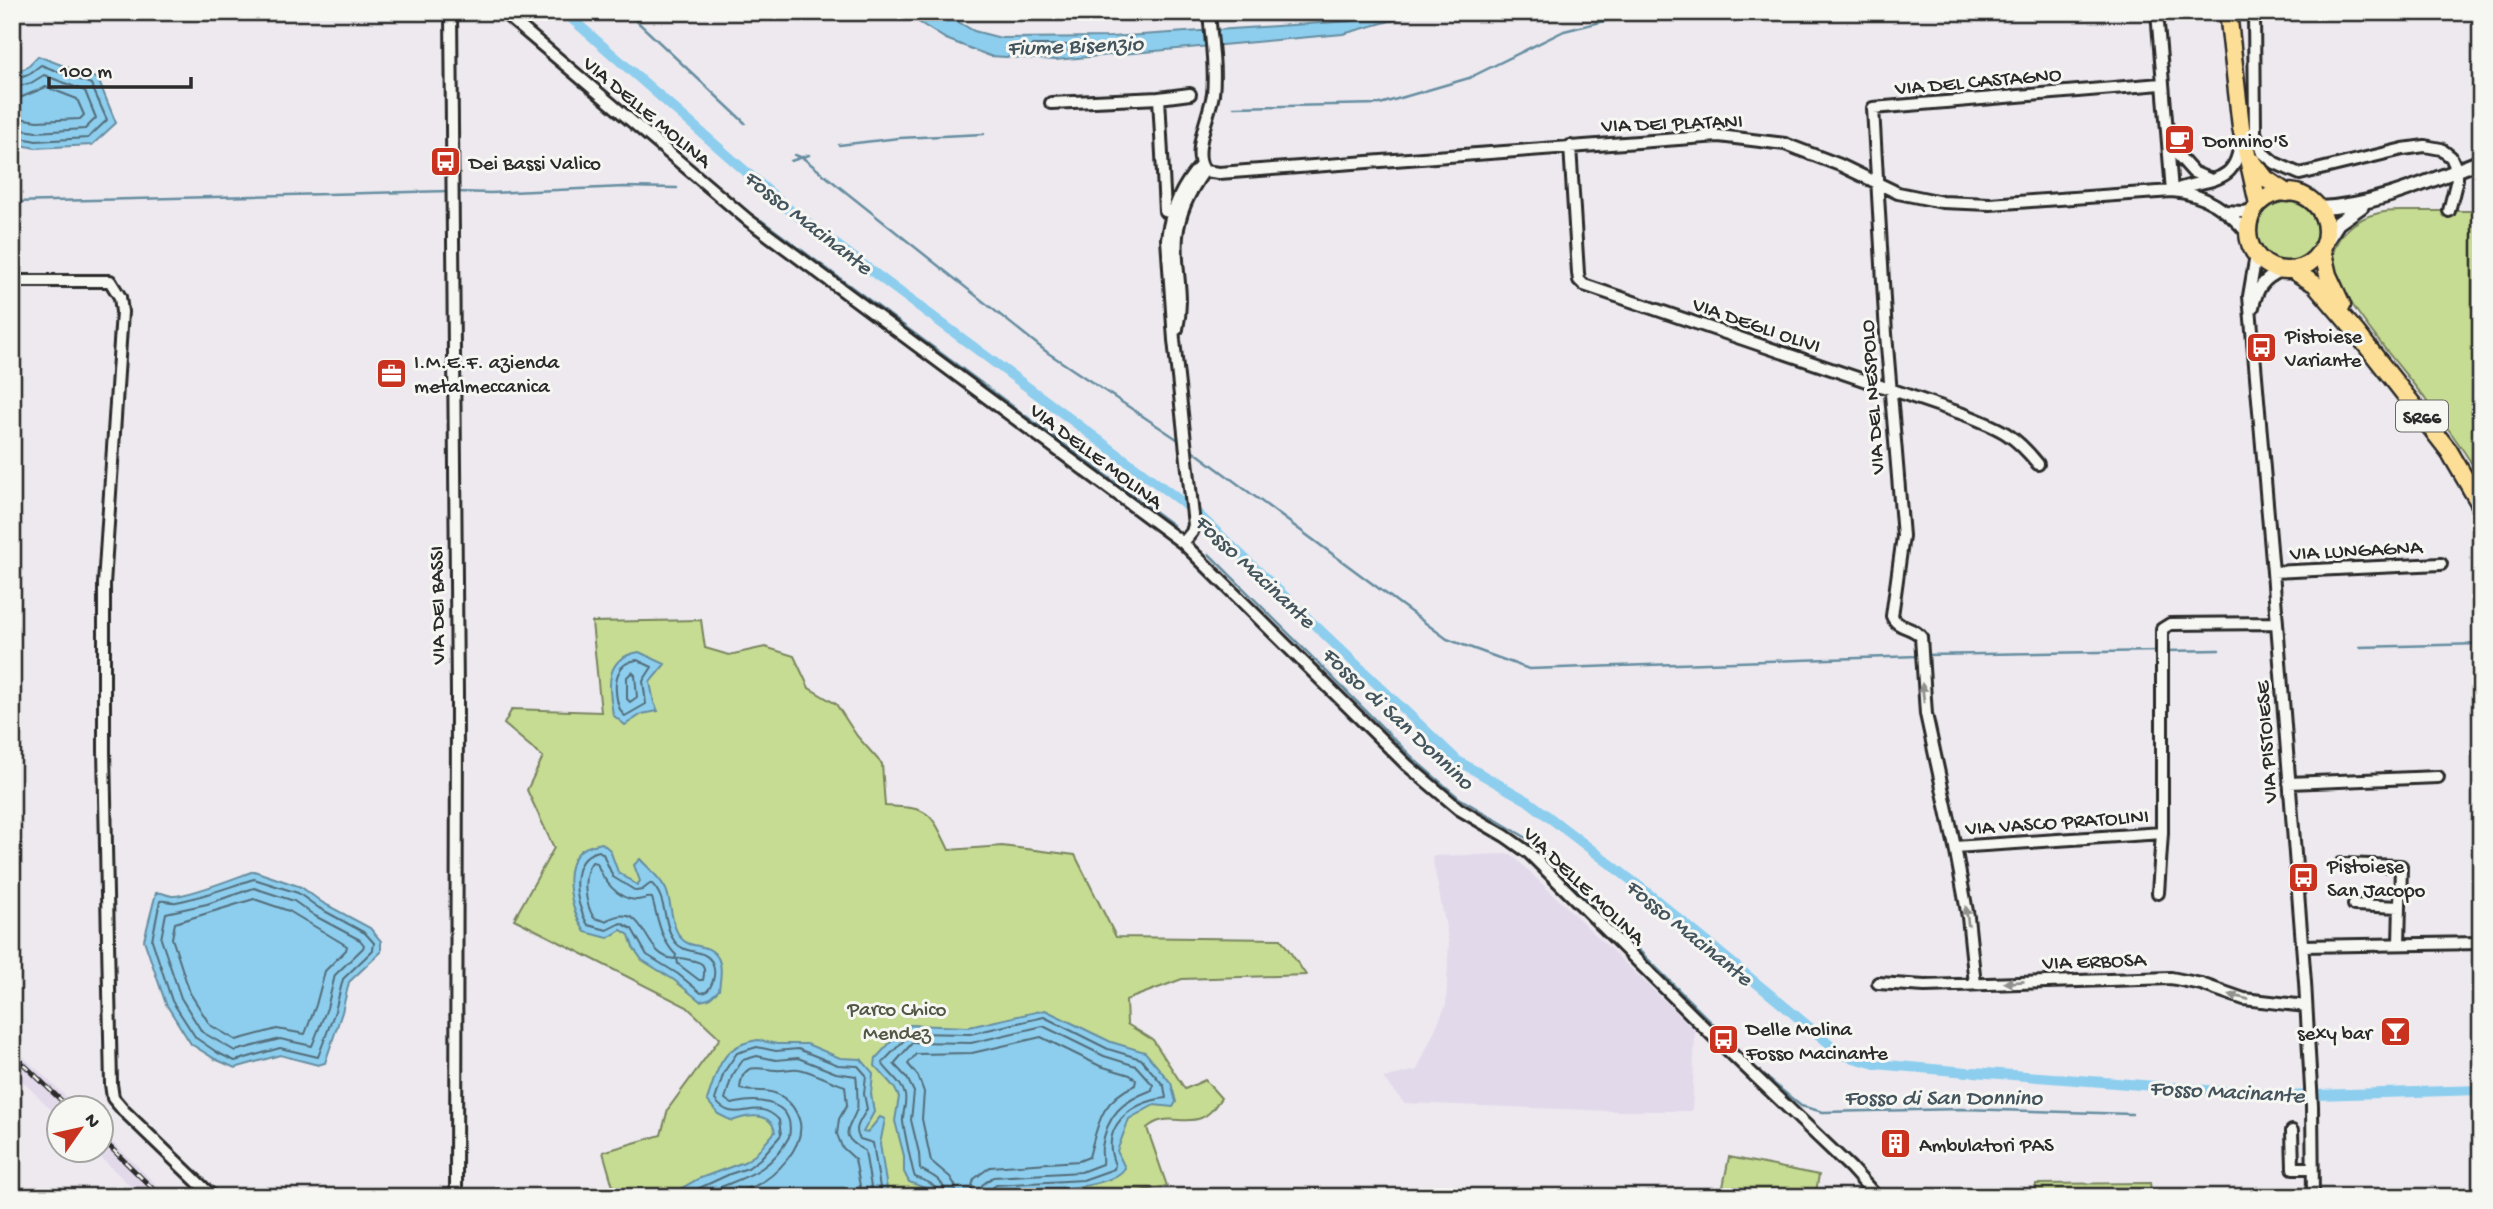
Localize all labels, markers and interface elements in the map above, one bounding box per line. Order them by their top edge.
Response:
water label: Fiume Bisenzio [1007,32,1145,63]
scale bar [49,46,191,90]
street label: VIA DELLE MOLINA [576,52,716,176]
text: 100 m [59,61,112,86]
street label: VIA DEL CASTAGNO [1893,64,2063,103]
street label: VIA DEI PLATANI [1600,111,1743,140]
cafe icon: Donnino'S [2163,123,2197,157]
place label: Donnino'S [2201,131,2288,156]
bus stop icon: Dei Bassi Valico [429,145,463,179]
place label: Dei Bassi Valico [467,153,601,178]
water label: Fosso Macinante [737,165,877,283]
street label: VIA DEGLI OLIVI [1688,293,1823,361]
street label: VIA DEL NESPOLO [1857,318,1892,476]
place label: Pistoiese Variante [2284,326,2363,375]
bus stop icon: Pistoiese Variante [2245,330,2279,364]
place label: I.M.E.F. azienda metalmeccanica [414,352,560,401]
office icon: I.M.E.F. azienda metalmeccanica [374,356,408,390]
street label: VIA DELLE MOLINA [1023,399,1168,517]
road number: SR66 [2396,400,2448,432]
water label: Fosso Macinante [1188,510,1320,636]
street label: VIA LUNGAGNA [2288,536,2425,569]
street label: VIA DEI BASSI [426,545,453,665]
water label: Fosso di San Donnino [1315,642,1479,798]
street label: VIA PISTOIESE [2252,679,2285,805]
one-way arrow [1918,682,1929,704]
street label: VIA VASCO PRATOLINI [1964,806,2150,843]
street label: VIA DELLE MOLINA [1515,822,1650,953]
place label: Pistoiese San Jacopo [2326,856,2426,905]
bus stop icon: Pistoiese San Jacopo [2287,860,2321,894]
water label: Fosso Macinante [1619,874,1758,994]
one-way arrow [1962,905,1973,927]
street label: VIA ERBOSA [2041,949,2148,978]
one-way arrow [2003,977,2025,988]
one-way arrow [2228,991,2250,1002]
park label: Parco Chico Mendez [847,999,947,1048]
bar icon: sexy bar [2378,1015,2412,1049]
place label: Delle Molina Fosso Macinante [1744,1019,1889,1068]
bus stop icon: Delle Molina Fosso Macinante [1706,1023,1740,1057]
place label: sexy bar [2297,1023,2374,1048]
water label: Fosso Macinante [2148,1076,2306,1111]
water label: Fosso di San Donnino [1844,1086,2043,1113]
north arrow [46,1094,116,1164]
text: N [78,1110,104,1133]
building icon: Ambulatori PAS [1879,1127,1913,1161]
place label: Ambulatori PAS [1919,1135,2054,1160]

